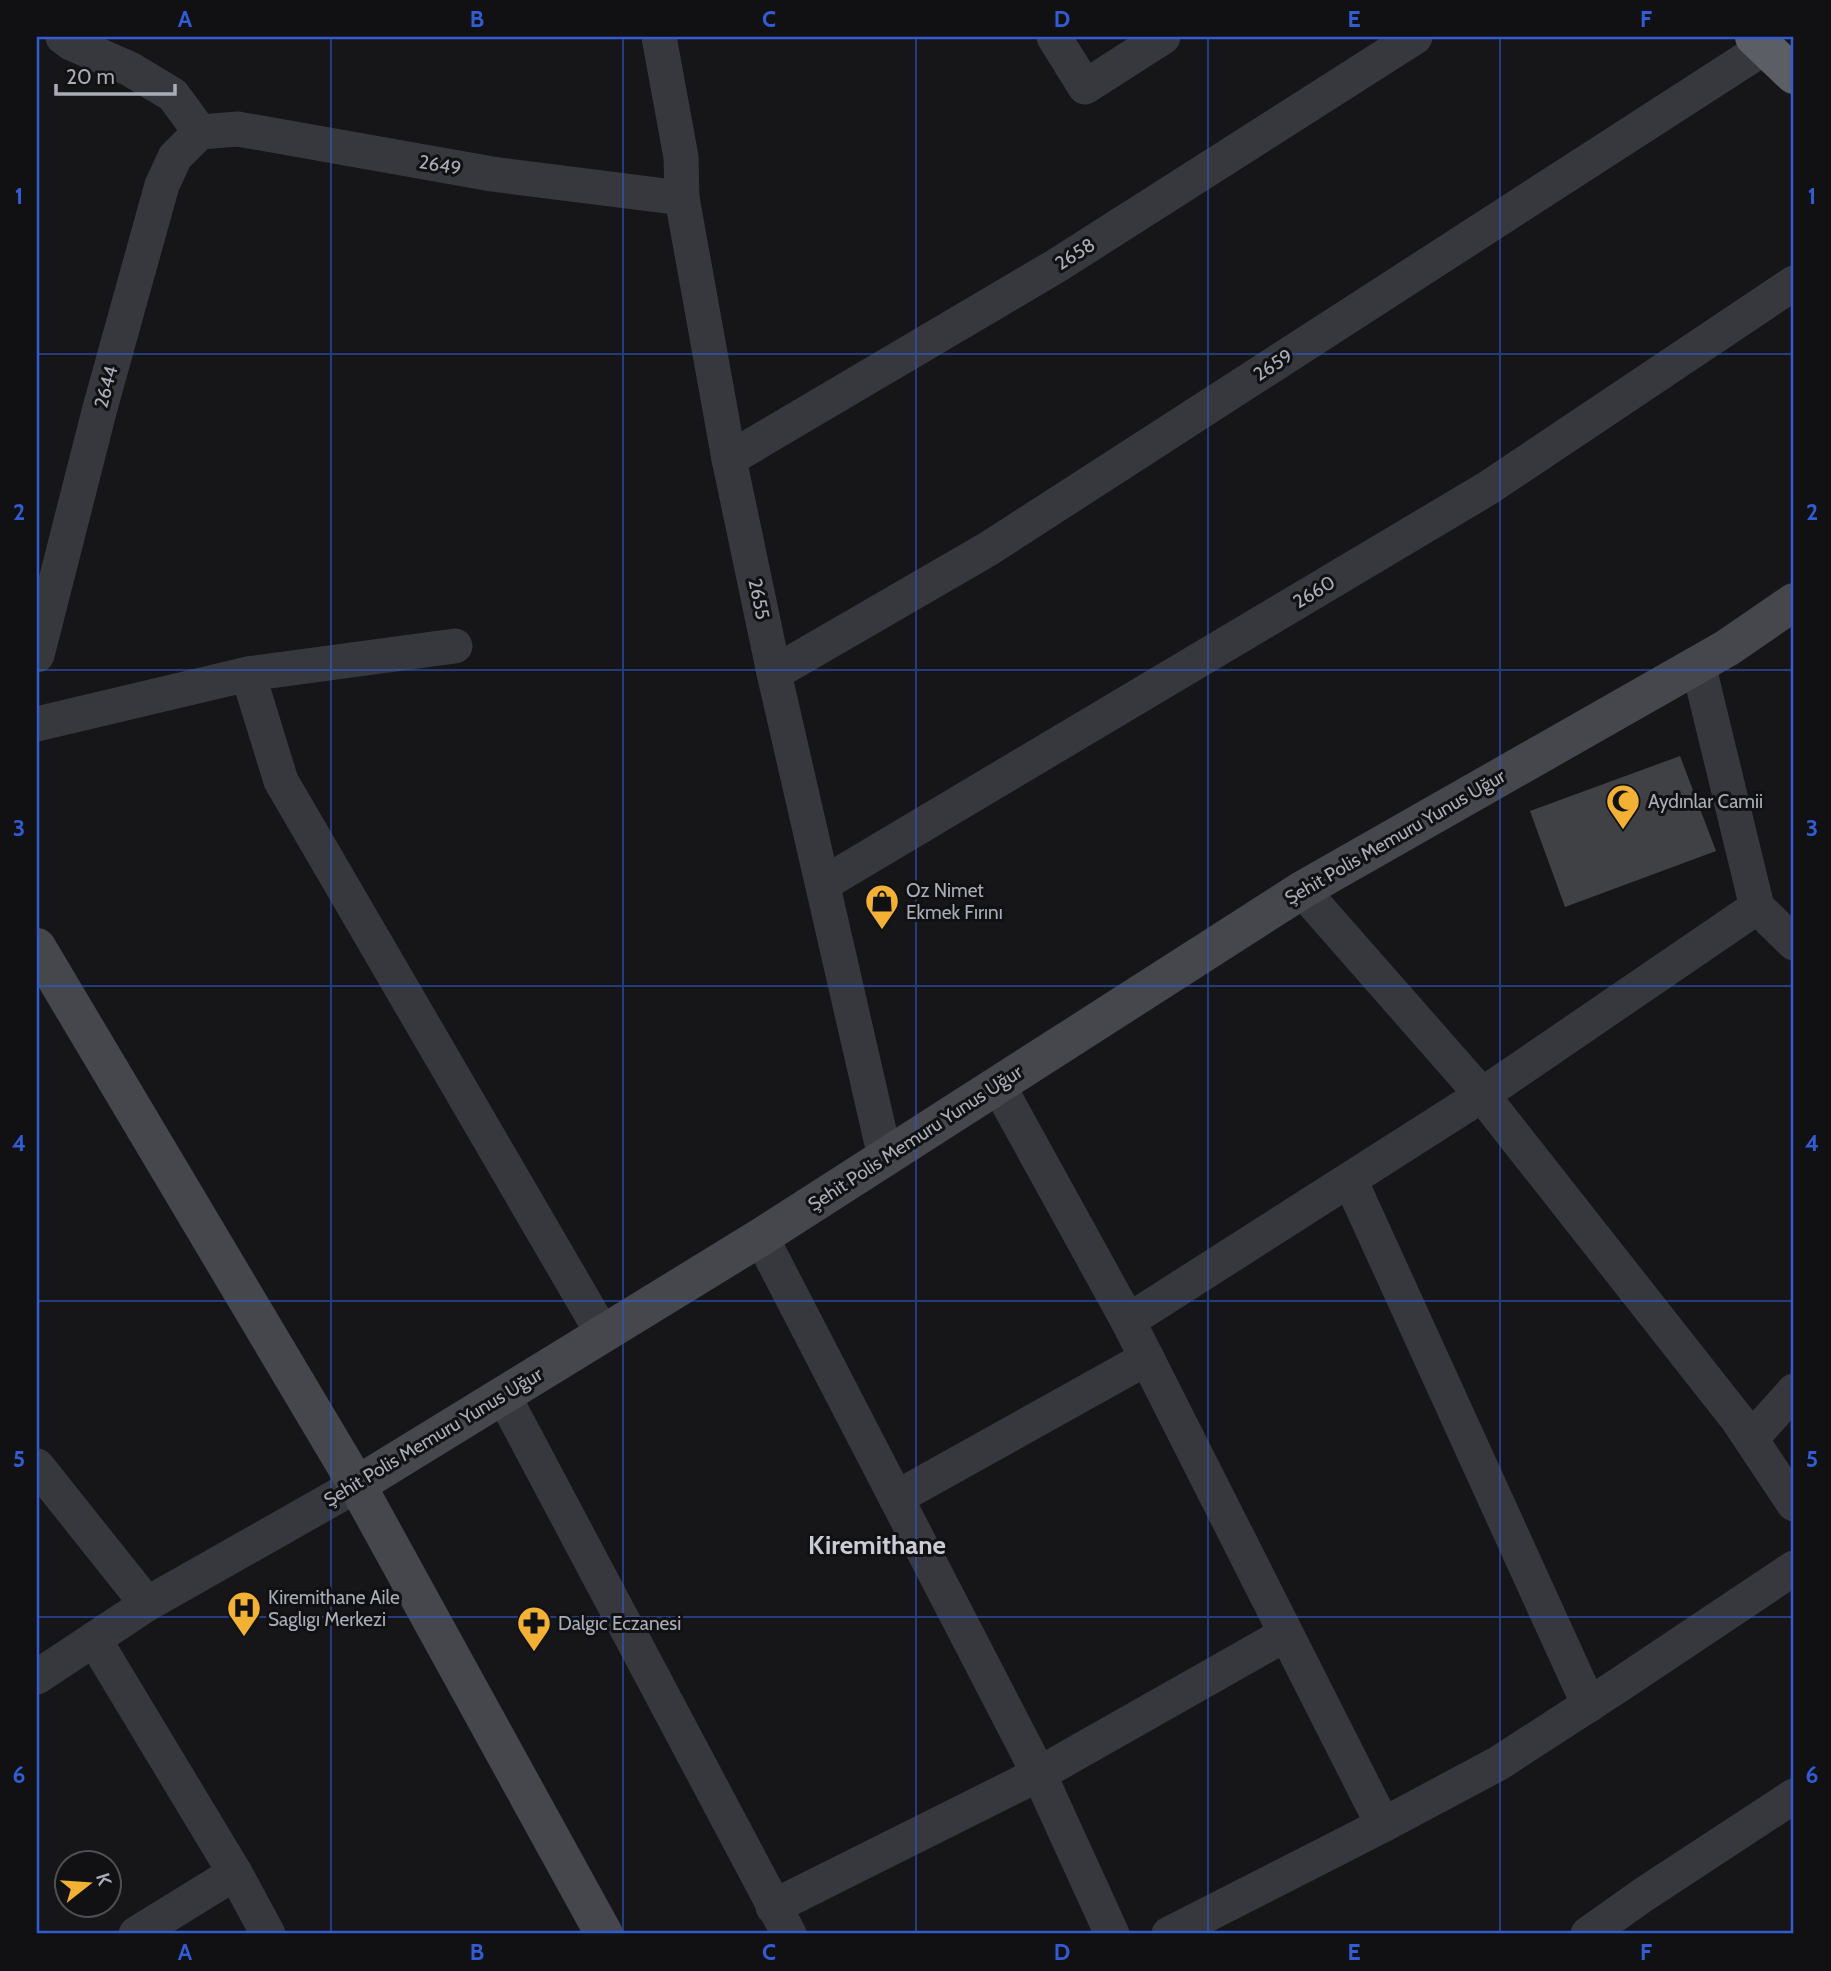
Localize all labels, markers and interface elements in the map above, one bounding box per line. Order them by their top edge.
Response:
text: A [178,5,193,33]
text: B [470,5,484,33]
text: C [762,5,776,33]
text: D [1054,5,1070,33]
text: E [1347,5,1361,33]
text: F [1640,5,1652,33]
scale bar [56,52,175,96]
text: 20 m [66,64,115,89]
street label: 2649 [417,150,463,180]
text: 1 [15,182,23,210]
text: 1 [1808,182,1816,210]
street label: 2658 [1051,233,1099,275]
street label: 2659 [1249,344,1297,386]
street label: 2644 [89,363,123,411]
text: 2 [13,498,25,526]
text: 2 [1806,498,1818,526]
street label: 2660 [1289,571,1339,613]
street label: 2655 [743,576,775,622]
street label: Şehit Polis Memuru Yunus Uğur [1281,764,1509,910]
mosque icon: Aydınlar Camii [1604,782,1642,831]
place label: Aydınlar Camii [1648,790,1763,813]
text: 3 [13,814,25,842]
text: 3 [1806,814,1818,842]
place label: Oz Nimet Ekmek Fırını [906,879,1003,924]
shop icon: Oz Nimet Ekmek Fırını [863,882,901,931]
street label: Şehit Polis Memuru Yunus Uğur [804,1060,1026,1216]
text: 4 [12,1129,26,1157]
text: 4 [1805,1129,1819,1157]
street label: Şehit Polis Memuru Yunus Uğur [320,1363,546,1511]
text: 5 [13,1445,25,1473]
text: 5 [1806,1445,1818,1473]
district label: Kiremithane [808,1529,946,1561]
place label: Kiremithane Aile Saglıgı Merkezi [268,1586,400,1631]
hospital icon: Kiremithane Aile Saglıgı Merkezi [225,1589,263,1638]
pharmacy icon: Dalgıc Eczanesi [515,1604,553,1653]
place label: Dalgıc Eczanesi [558,1612,681,1635]
text: 6 [13,1761,25,1789]
text: 6 [1806,1761,1818,1789]
north arrow [52,1848,122,1918]
text: K [91,1870,117,1888]
text: A [178,1938,193,1966]
text: B [470,1938,484,1966]
text: C [762,1938,776,1966]
text: D [1054,1938,1070,1966]
text: E [1347,1938,1361,1966]
text: F [1640,1938,1652,1966]

